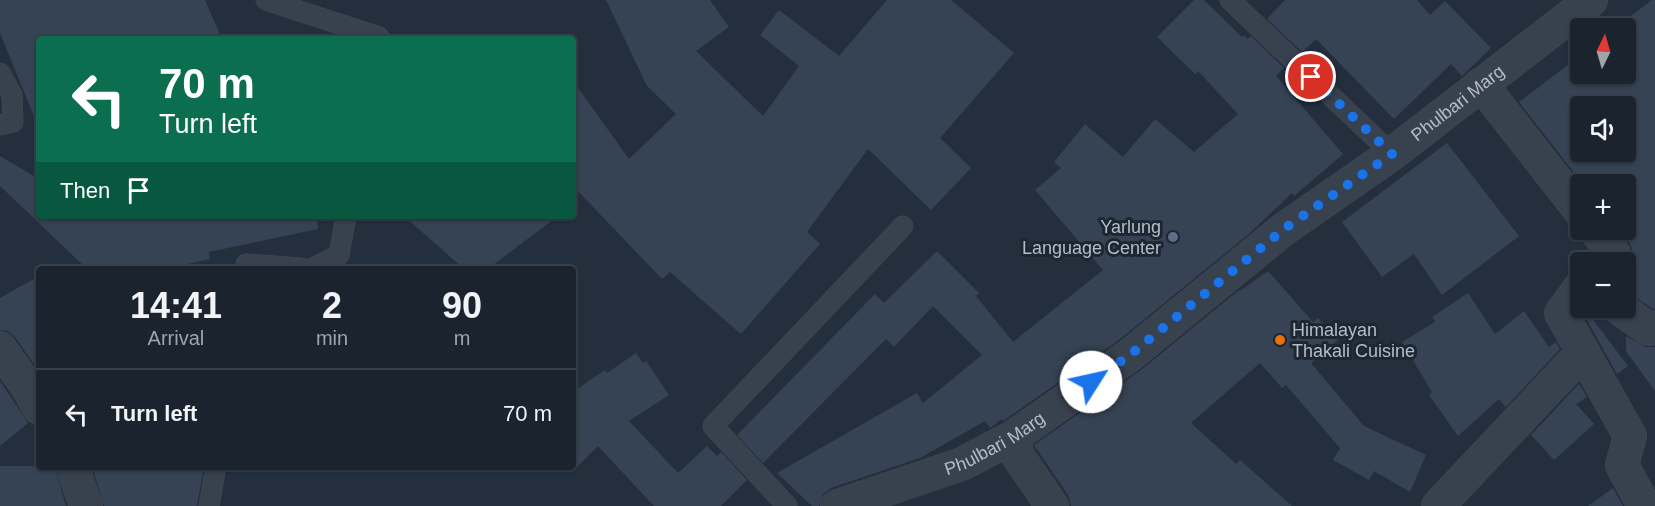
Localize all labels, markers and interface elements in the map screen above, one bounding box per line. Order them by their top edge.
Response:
north arrow [1570,18,1636,84]
map controls [1570,18,1636,318]
pin [1285,51,1336,102]
icon: left [60,60,138,138]
text: 70 m [159,60,255,107]
icon: arrive [1294,60,1327,93]
street label: Phulbari Marg [1407,61,1508,145]
button: sound [1570,96,1636,162]
text: Turn left [159,109,257,139]
icon: arrive [122,174,155,207]
button: + [1570,174,1636,240]
text: Then [60,178,110,203]
place label: Yarlung Language Center [1022,217,1161,258]
marker: Yarlung Language Center [1166,230,1180,244]
button: − [1570,252,1636,318]
text: 14:41 [130,285,222,326]
text: 2 [322,285,342,326]
text: 90 [442,285,482,326]
place label: Himalayan Thakali Cuisine [1292,320,1415,361]
text: Arrival [148,327,204,349]
text: min [316,327,348,349]
text: m [454,327,470,349]
marker: Himalayan Thakali Cuisine [1273,333,1287,347]
position arrow [1059,350,1123,414]
icon: left [60,398,93,431]
text: Turn left [111,401,197,426]
text: 70 m [503,401,552,426]
street label: Phulbari Marg [942,408,1049,479]

